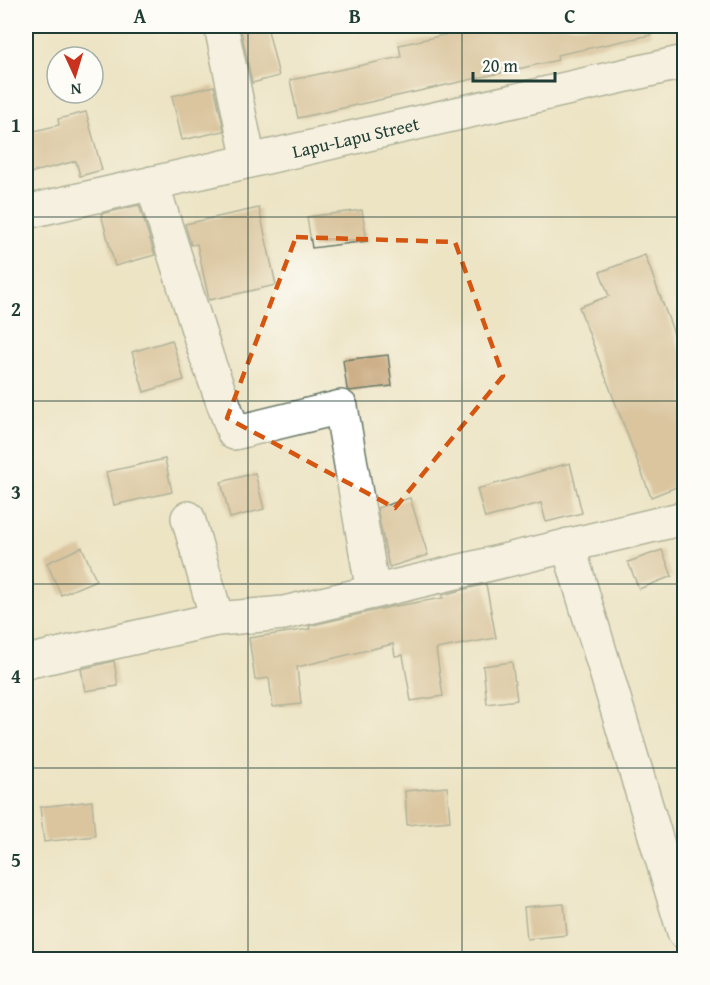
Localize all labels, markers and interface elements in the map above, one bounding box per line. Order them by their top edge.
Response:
text: A [134,1,147,30]
text: B [349,1,361,30]
text: C [564,1,576,30]
north arrow [45,45,105,105]
scale bar [473,45,556,83]
text: 20 m [482,52,518,79]
text: N [70,78,82,102]
street label: Lapu-Lapu Street [290,109,422,164]
text: 1 [11,110,21,139]
text: 2 [11,294,21,323]
text: 3 [11,477,21,506]
text: 4 [11,661,21,690]
text: 5 [11,845,21,874]

